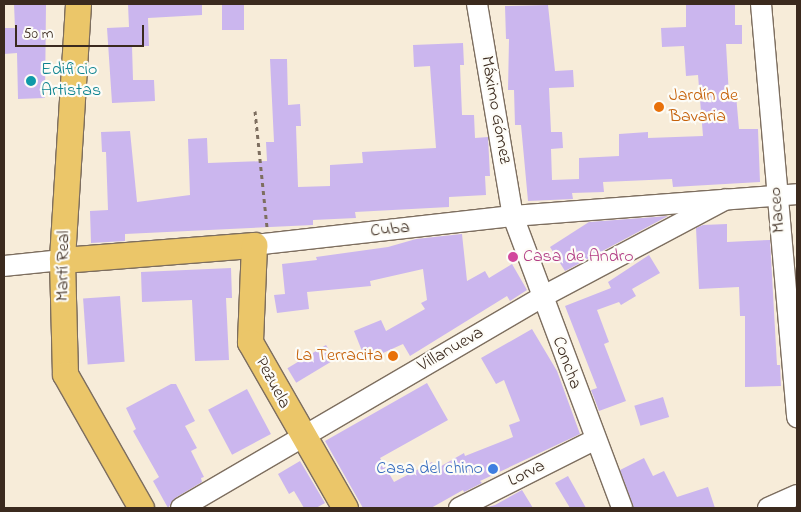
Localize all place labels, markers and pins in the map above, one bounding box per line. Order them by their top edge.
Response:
place label: Edificio Artistas [41,60,101,102]
marker: Edificio Artistas [25,75,37,87]
place label: Jardín de Bavaria [669,86,738,128]
marker: Jardín de Bavaria [653,101,665,113]
place label: Casa de Andro [523,246,634,268]
marker: Casa de Andro [507,251,519,263]
place label: La Terracita [296,345,383,367]
marker: La Terracita [387,350,399,362]
place label: Casa del chino [376,458,483,480]
marker: Casa del chino [487,463,499,475]

